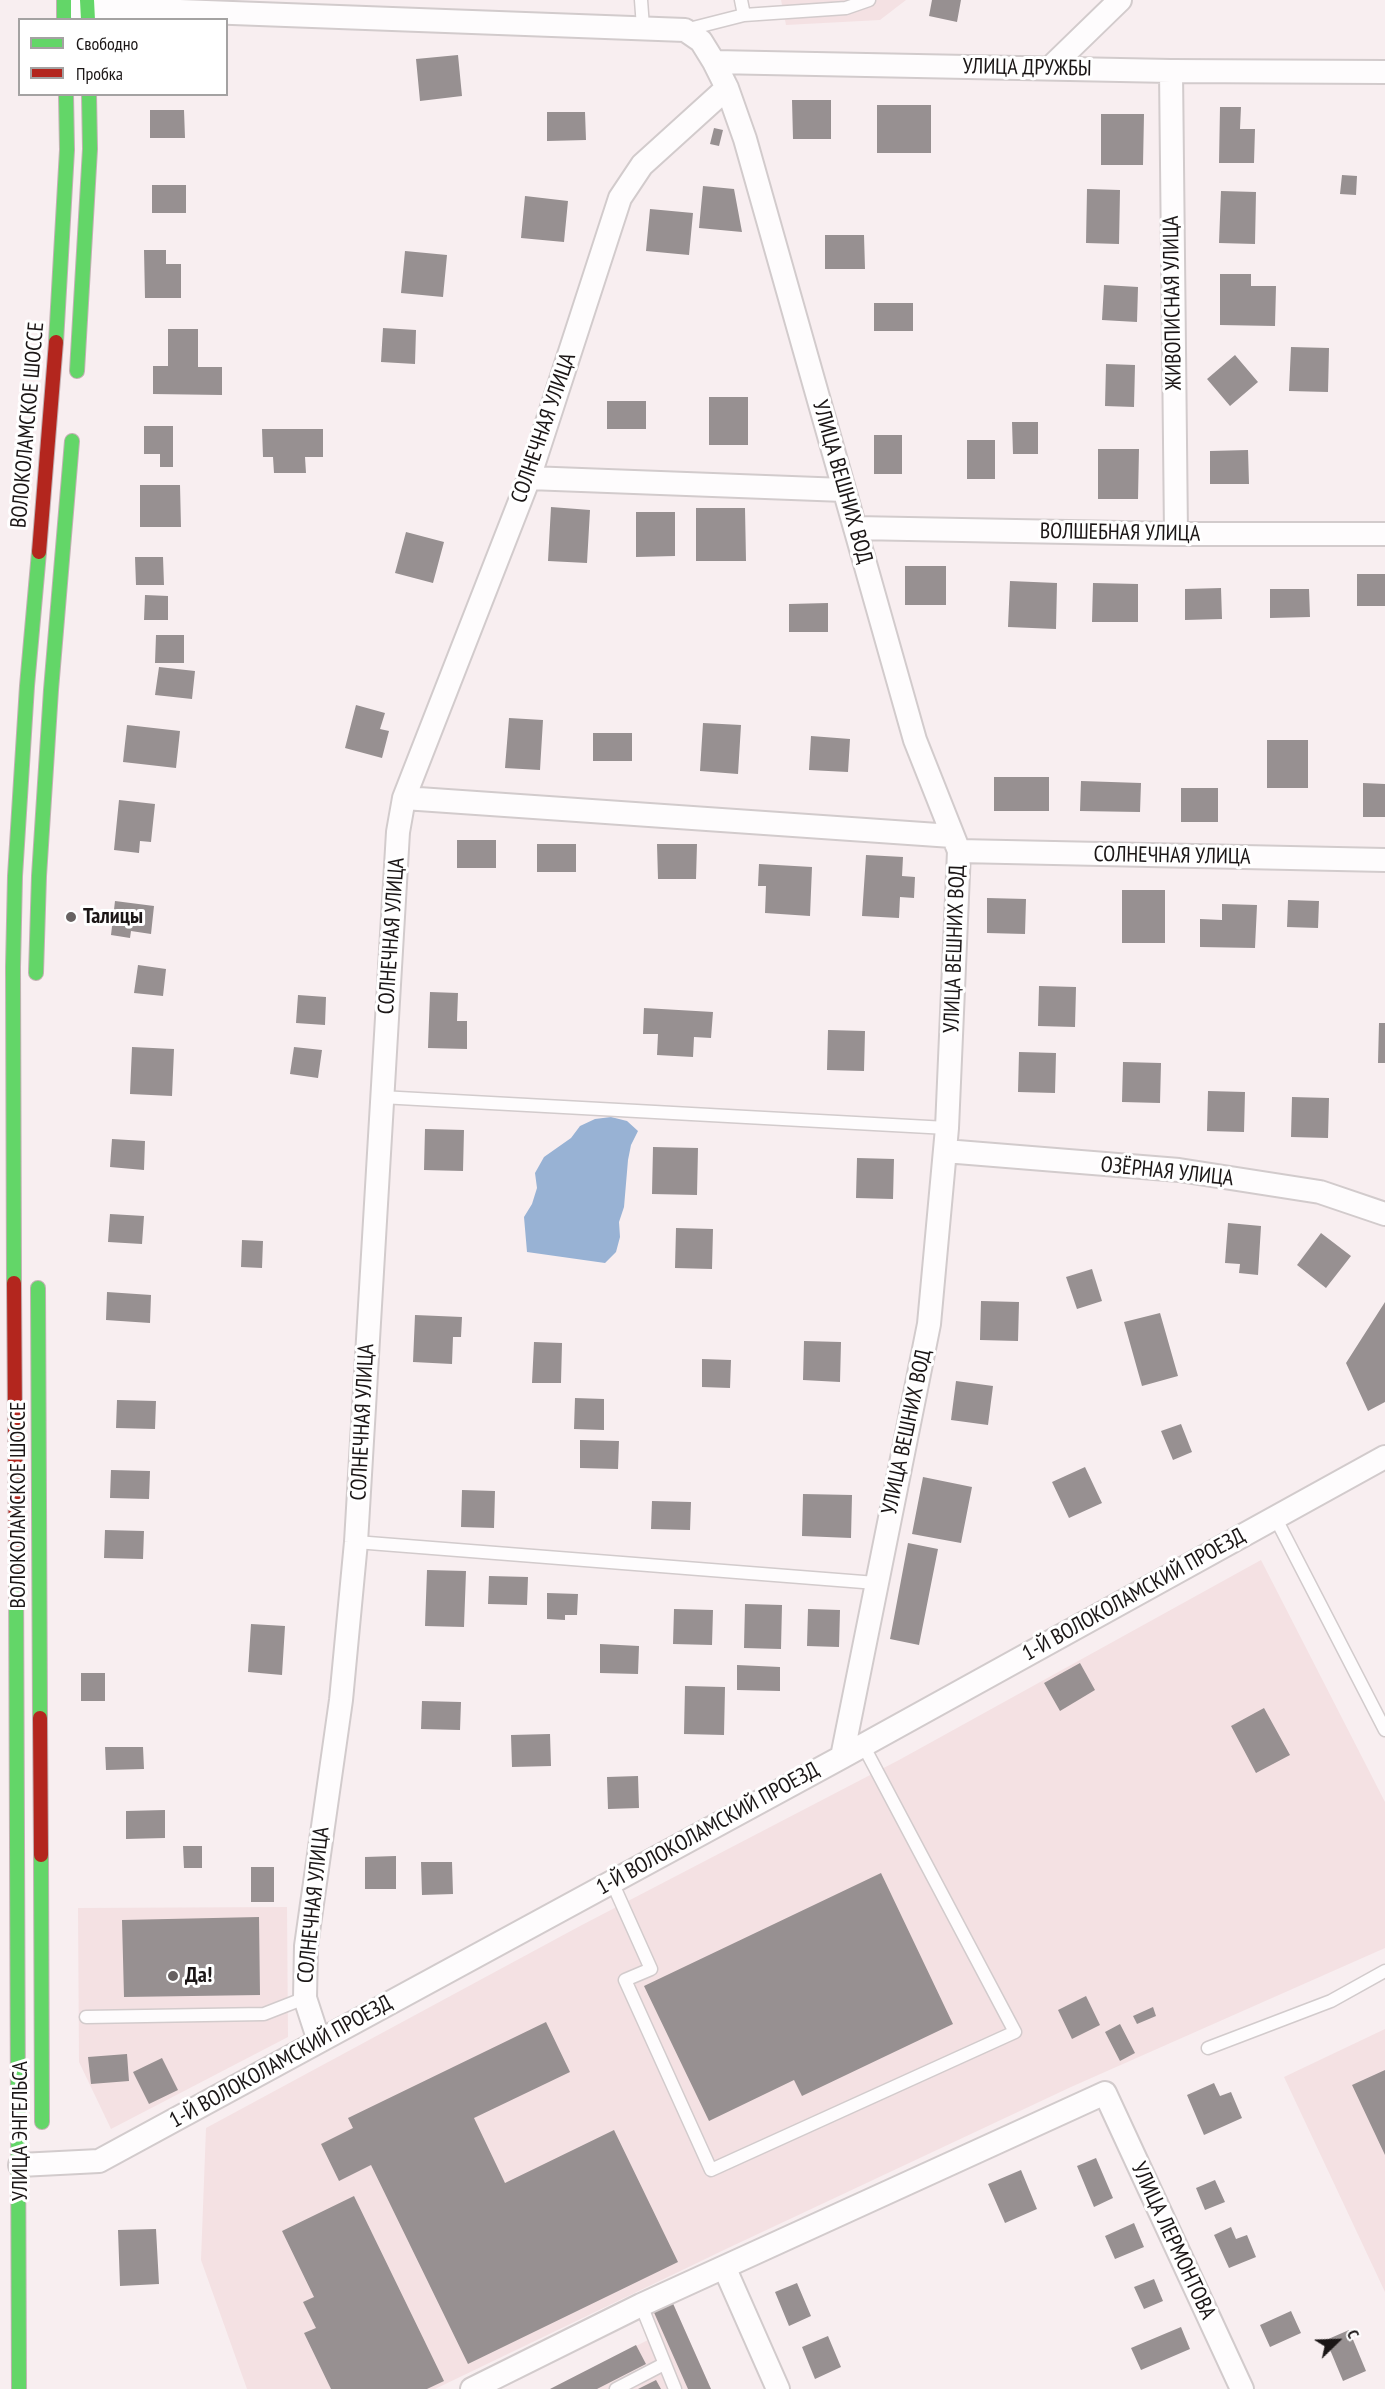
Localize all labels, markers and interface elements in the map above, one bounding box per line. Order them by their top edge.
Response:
legend [18,18,228,96]
text: Свободно [76,32,138,55]
street label: УЛИЦА ДРУЖБЫ [962,54,1092,82]
text: Пробка [76,62,123,85]
street label: ЖИВОПИСНАЯ УЛИЦА [1158,215,1188,391]
street label: ВОЛОКОЛАМСКОЕ ШОССЕ [6,321,50,529]
street label: СОЛНЕЧНАЯ УЛИЦА [506,350,582,506]
street label: УЛИЦА ВЕШНИХ ВОД [806,397,878,567]
street label: ВОЛШЕБНАЯ УЛИЦА [1040,518,1200,548]
street label: СОЛНЕЧНАЯ УЛИЦА [1093,841,1251,871]
street label: СОЛНЕЧНАЯ УЛИЦА [373,857,411,1015]
street label: УЛИЦА ВЕШНИХ ВОД [939,864,971,1034]
place label: Талицы [83,904,143,930]
marker: Талицы [64,910,78,924]
street label: ОЗЁРНАЯ УЛИЦА [1099,1152,1235,1192]
street label: СОЛНЕЧНАЯ УЛИЦА [346,1343,380,1501]
street label: УЛИЦА ВЕШНИХ ВОД [877,1347,937,1517]
street label: ВОЛОКОЛАМСКОЕ ШОССЕ [6,1402,32,1608]
street label: 1-Й ВОЛОКОЛАМСКИЙ ПРОЕЗД [1018,1523,1250,1667]
street label: 1-Й ВОЛОКОЛАМСКИЙ ПРОЕЗД [592,1757,824,1901]
street label: СОЛНЕЧНАЯ УЛИЦА [293,1826,335,1984]
place label: Да! [185,1963,212,1989]
marker: Да! [166,1969,180,1983]
street label: 1-Й ВОЛОКОЛАМСКИЙ ПРОЕЗД [165,1990,397,2134]
street label: УЛИЦА ЭНГЕЛЬСА [8,2061,34,2201]
street label: УЛИЦА ЛЕРМОНТОВА [1125,2158,1221,2324]
north arrow [1307,2311,1367,2371]
text: С [1343,2327,1364,2341]

